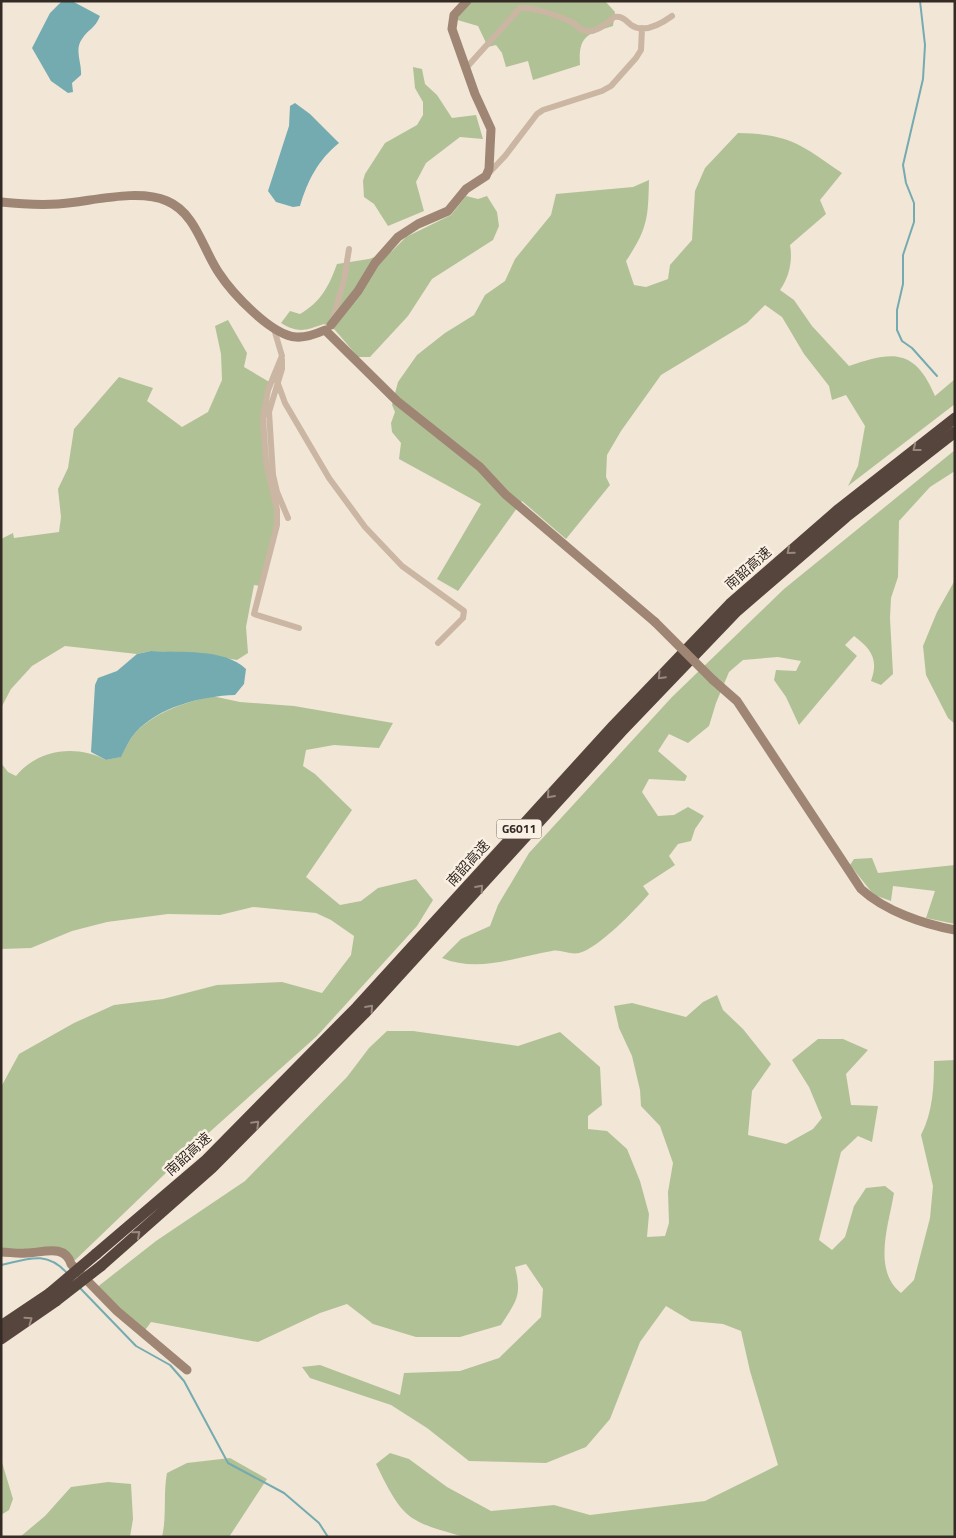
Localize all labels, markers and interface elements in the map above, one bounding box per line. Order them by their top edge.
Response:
one-way arrow [913,443,922,451]
street label: 南韶高速 [720,541,776,594]
one-way arrow [787,545,796,554]
one-way arrow [658,670,667,679]
one-way arrow [547,789,556,798]
road number: G6011 [496,820,542,839]
street label: 南韶高速 [441,835,494,890]
one-way arrow [474,884,483,893]
one-way arrow [364,1004,373,1013]
one-way arrow [251,1120,260,1129]
street label: 南韶高速 [160,1127,215,1180]
one-way arrow [132,1231,141,1240]
one-way arrow [23,1317,33,1326]

